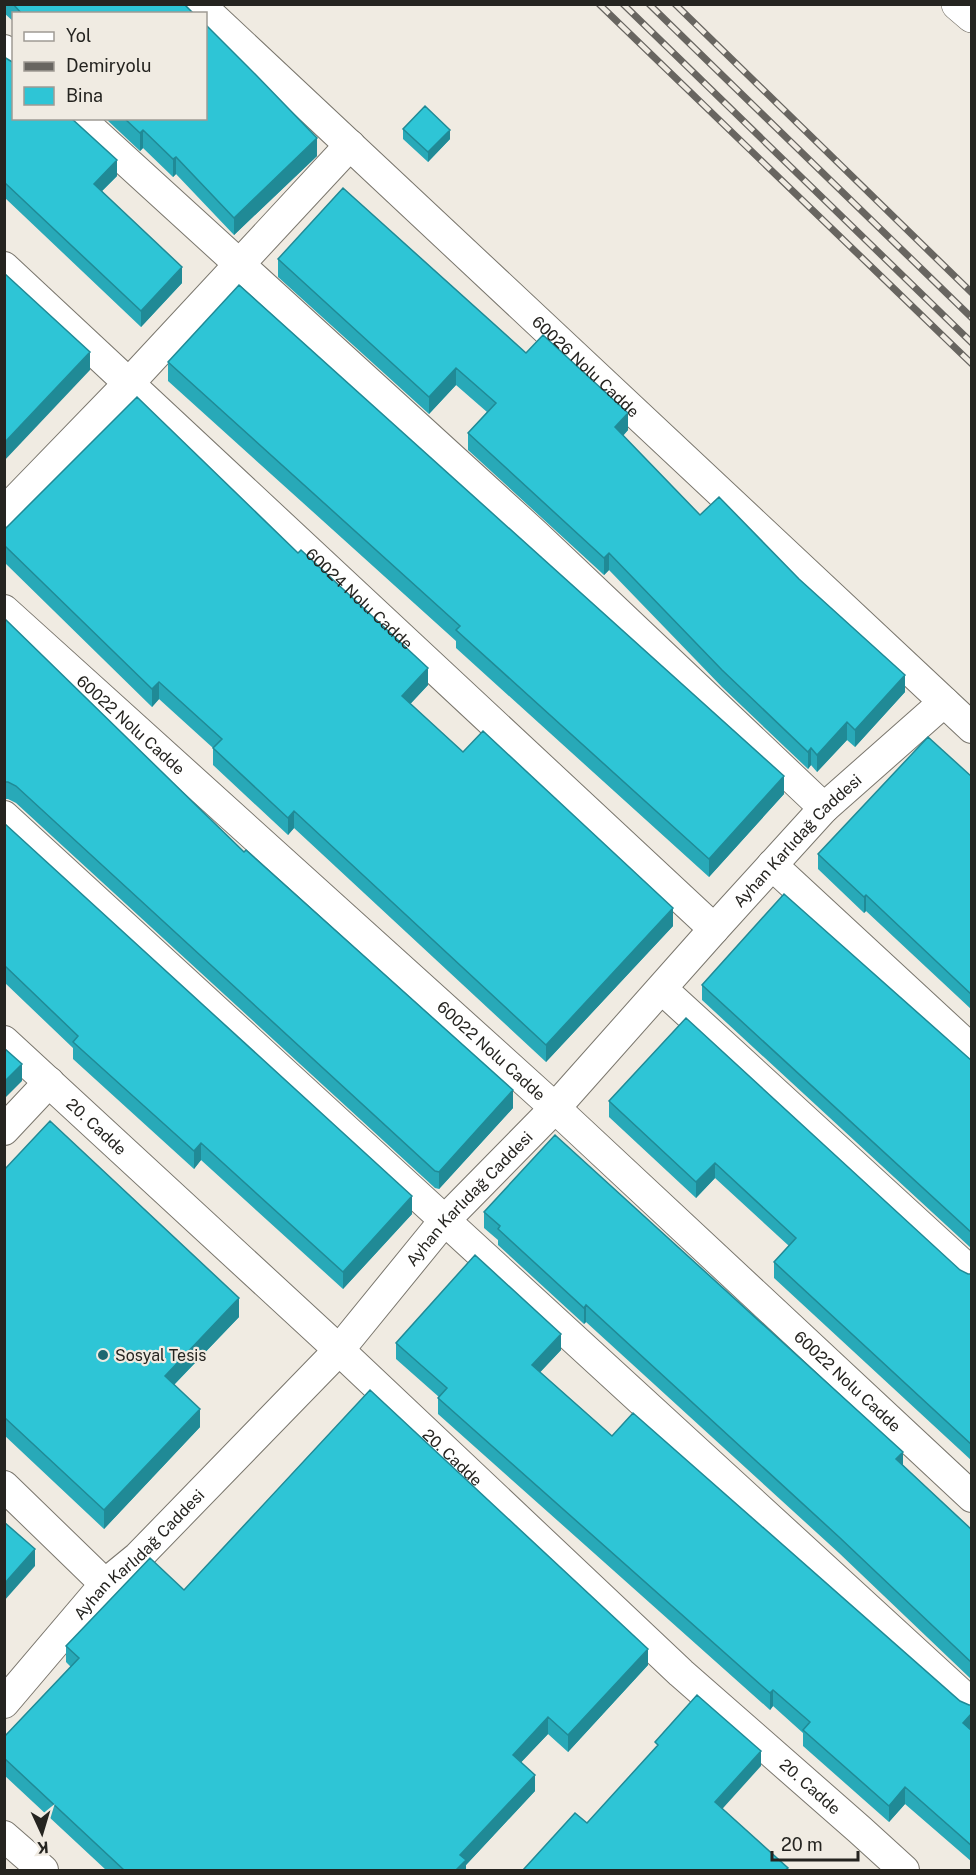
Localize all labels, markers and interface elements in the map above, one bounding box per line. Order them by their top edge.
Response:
legend [12,12,207,120]
text: Yol [66,25,91,46]
text: Demiryolu [66,55,151,76]
text: Bina [66,85,103,106]
street label: 60026 Nolu Cadde [528,312,643,421]
street label: 60024 Nolu Cadde [302,544,417,653]
street label: 60022 Nolu Cadde [73,671,189,778]
street label: Ayhan Karlıdağ Caddesi [729,770,865,911]
street label: 60022 Nolu Cadde [433,997,549,1104]
street label: 20. Cadde [63,1094,131,1159]
street label: Ayhan Karlıdağ Caddesi [402,1127,536,1270]
street label: 60022 Nolu Cadde [790,1327,905,1435]
place label: Sosyal Tesis [115,1346,206,1365]
marker: Sosyal Tesis [96,1348,110,1362]
street label: 20. Cadde [419,1425,486,1490]
street label: Ayhan Karlıdağ Caddesi [70,1485,208,1623]
street label: 20. Cadde [776,1755,845,1818]
north arrow [12,1803,72,1863]
scale bar [772,1824,858,1862]
text: 20 m [781,1834,823,1855]
text: K [36,1838,49,1857]

